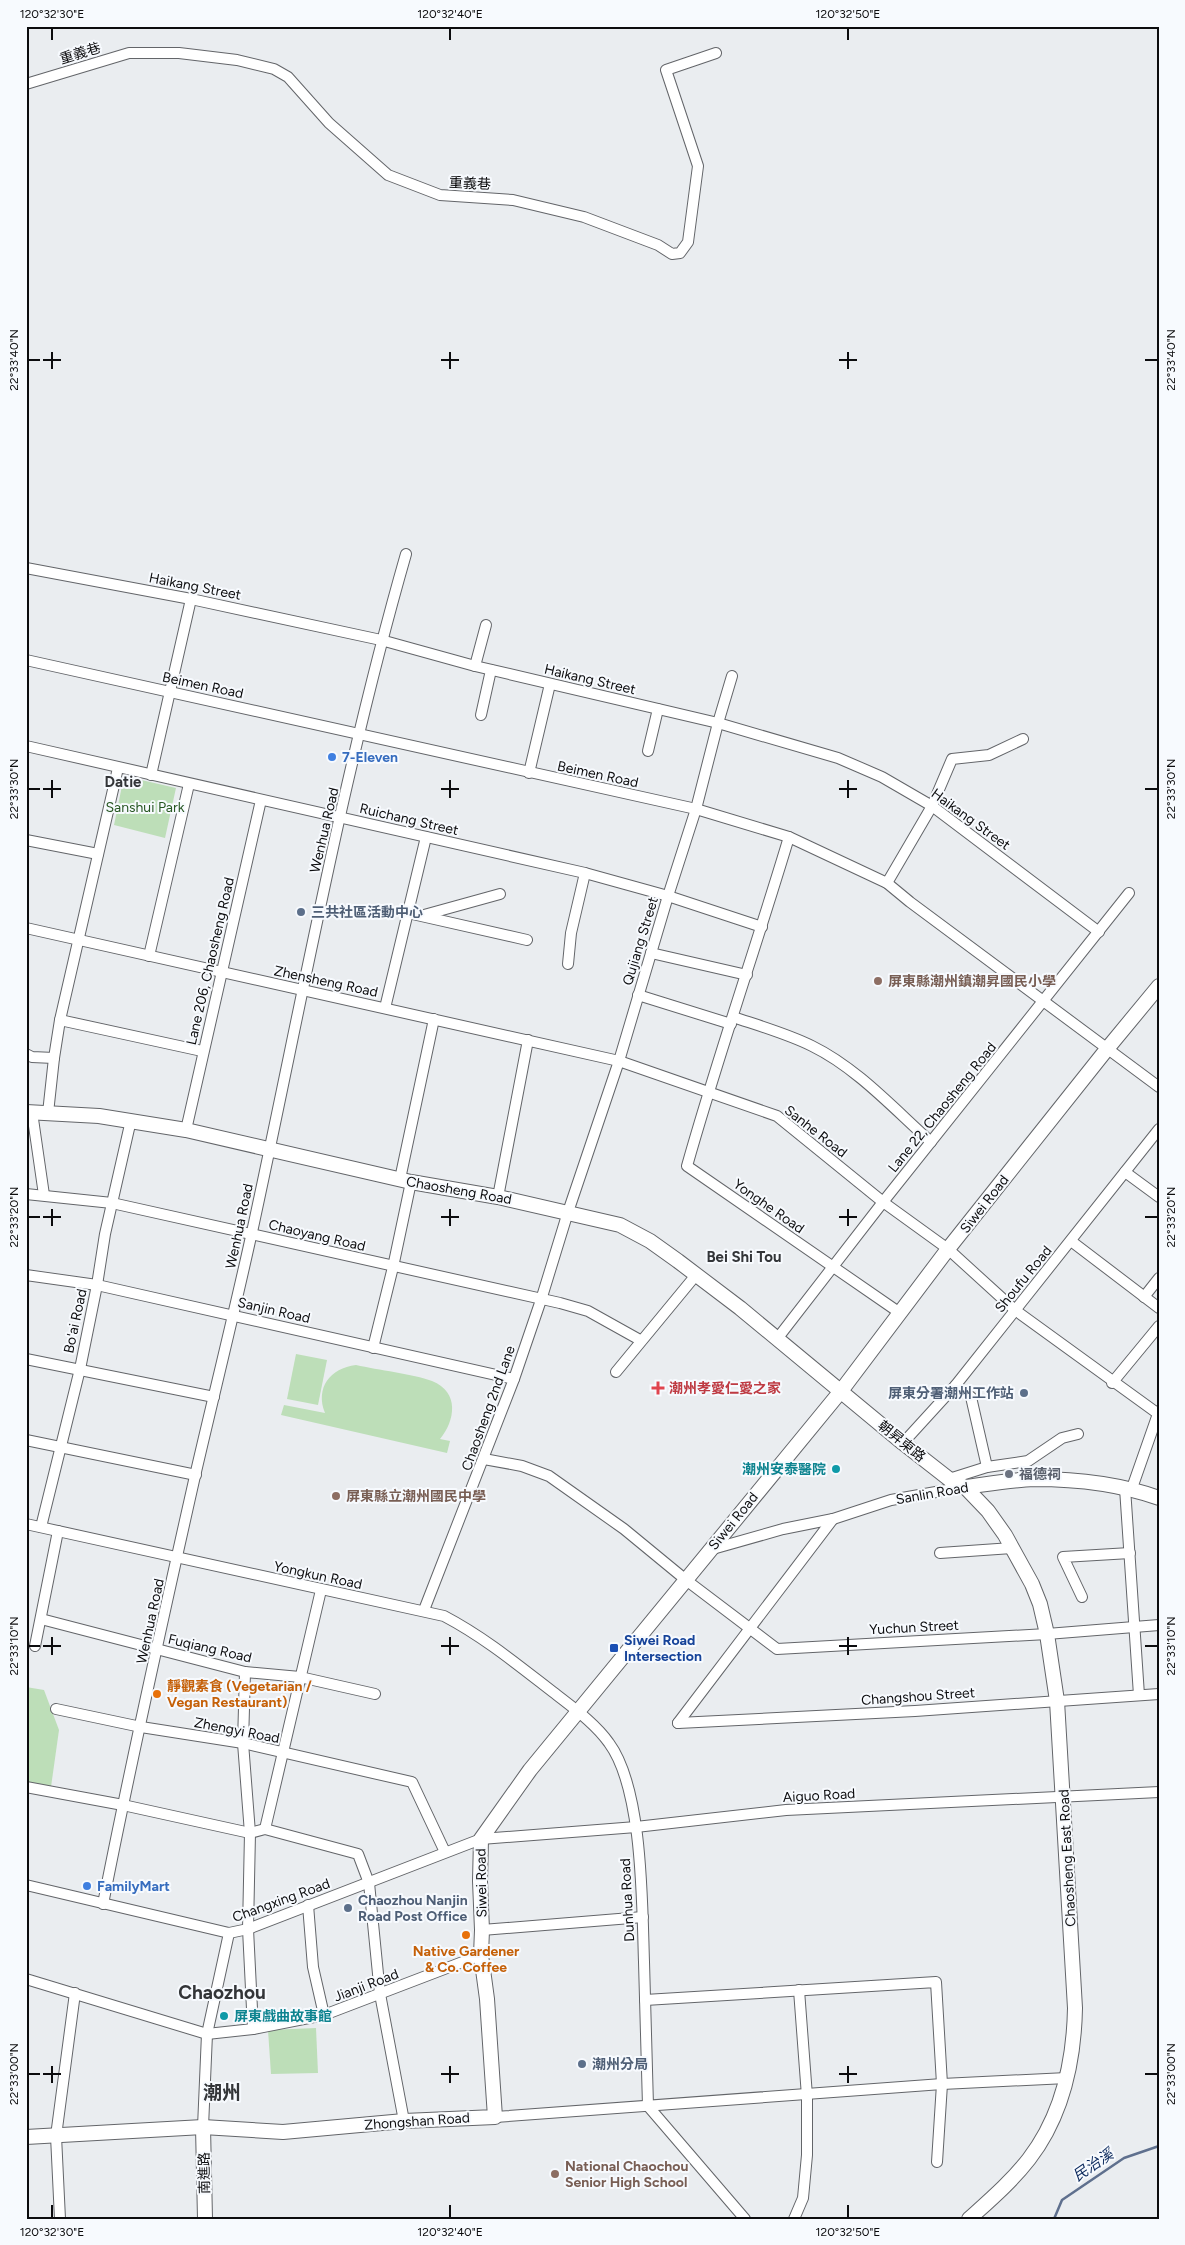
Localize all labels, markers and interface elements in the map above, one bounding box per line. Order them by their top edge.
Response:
text: 120°32'30"E [20,7,84,21]
text: 120°32'40"E [417,7,483,21]
text: 120°32'50"E [816,7,880,21]
street label: 重義巷 [58,39,103,68]
street label: 重義巷 [449,174,491,193]
text: 22°33'40"N [7,329,21,391]
text: 22°33'40"N [1164,329,1178,391]
street label: Haikang Street [147,569,242,604]
street label: Haikang Street [542,661,637,698]
street label: Beimen Road [161,669,245,702]
place label: 7-Eleven [342,749,398,766]
marker: 7-Eleven [326,751,338,763]
street label: Beimen Road [556,758,640,791]
text: 22°33'30"N [7,759,21,819]
text: 22°33'30"N [1164,759,1178,819]
district label: Datie [105,773,142,791]
street label: Haikang Street [928,785,1013,854]
street label: Wenhua Road [306,786,343,874]
park label: Sanshui Park [105,799,185,816]
street label: Ruichang Street [358,800,460,839]
street label: Lane 206, Chaosheng Road [183,876,238,1047]
street label: Qujiang Street [619,895,662,987]
place label: 三共社區活動中心 [311,904,423,921]
marker: 三共社區活動中心 [295,906,307,918]
street label: Zhensheng Road [272,962,379,1001]
place label: 屏東縣潮州鎮潮昇國民小學 [888,973,1056,990]
marker: 屏東縣潮州鎮潮昇國民小學 [872,975,884,987]
street label: Lane 22, Chaosheng Road [885,1039,1000,1176]
street label: Sanhe Road [781,1102,850,1161]
street label: Siwei Road [956,1172,1012,1237]
street label: Chaosheng Road [405,1173,513,1208]
street label: Yonghe Road [730,1176,808,1237]
street label: Wenhua Road [222,1182,257,1270]
text: 22°33'20"N [7,1187,21,1247]
text: 22°33'20"N [1164,1187,1178,1247]
street label: Chaoyang Road [267,1216,367,1255]
street label: Shoufu Road [991,1242,1055,1316]
district label: Bei Shi Tou [706,1248,782,1266]
street label: Bo'ai Road [60,1287,91,1355]
street label: Sanjin Road [236,1294,312,1327]
street label: Chaosheng 2nd Lane [458,1343,519,1473]
place label: 潮州孝愛仁愛之家 [669,1380,781,1397]
marker: 潮州孝愛仁愛之家 [651,1381,665,1395]
place label: 屏東分署潮州工作站 [888,1385,1014,1402]
marker: 屏東分署潮州工作站 [1018,1387,1030,1399]
street label: 朝昇東路 [875,1417,929,1466]
place label: 潮州安泰醫院 [742,1461,826,1478]
marker: 潮州安泰醫院 [830,1463,842,1475]
place label: 福德祠 [1019,1466,1061,1483]
marker: 福德祠 [1003,1468,1015,1480]
street label: Sanlin Road [894,1479,970,1508]
place label: 屏東縣立潮州國民中學 [346,1488,486,1505]
street label: Siwei Road [705,1489,762,1554]
marker: 屏東縣立潮州國民中學 [330,1490,342,1502]
street label: Yongkun Road [272,1558,364,1593]
street label: Wenhua Road [133,1577,168,1665]
text: 22°33'10"N [7,1616,21,1676]
text: 22°33'10"N [1164,1616,1178,1676]
street label: Yuchun Street [869,1617,959,1638]
street label: Fuqiang Road [166,1631,253,1666]
place label: Siwei Road Intersection [624,1632,702,1665]
marker: Siwei Road Intersection [608,1642,620,1654]
place label: 靜觀素食 (Vegetarian / Vegan Restaurant) [167,1678,312,1711]
street label: Changshou Street [861,1684,975,1709]
marker: 靜觀素食 (Vegetarian / Vegan Restaurant) [151,1688,163,1700]
street label: Zhengyi Road [193,1714,281,1747]
street label: Aiguo Road [782,1785,856,1806]
street label: Chaosheng East Road [1055,1789,1080,1927]
street label: Siwei Road [472,1848,491,1918]
street label: Dunhua Road [617,1858,638,1942]
street label: Changxing Road [230,1875,332,1926]
place label: FamilyMart [97,1878,170,1895]
marker: FamilyMart [81,1880,93,1892]
place label: Chaozhou Nanjin Road Post Office [358,1892,468,1925]
marker: Chaozhou Nanjin Road Post Office [342,1902,354,1914]
marker: Native Gardener & Co. Coffee [460,1929,472,1941]
place label: Native Gardener & Co. Coffee [413,1943,520,1976]
street label: Jianji Road [331,1965,401,2006]
district label: Chaozhou [178,1981,266,2004]
place label: 屏東戲曲故事館 [234,2008,332,2025]
marker: 屏東戲曲故事館 [218,2010,230,2022]
text: 22°33'00"N [7,2043,21,2105]
text: 22°33'00"N [1164,2043,1178,2105]
place label: 潮州分局 [592,2056,648,2073]
marker: 潮州分局 [576,2058,588,2070]
district label: 潮州 [203,2081,241,2104]
street label: Zhongshan Road [364,2109,470,2134]
water label: 民治溪 [1069,2144,1118,2185]
street label: 南進路 [196,2152,213,2194]
place label: National Chaochou Senior High School [565,2158,688,2191]
marker: National Chaochou Senior High School [549,2168,561,2180]
text: 120°32'30"E [20,2225,84,2239]
text: 120°32'40"E [417,2225,483,2239]
text: 120°32'50"E [816,2225,880,2239]

